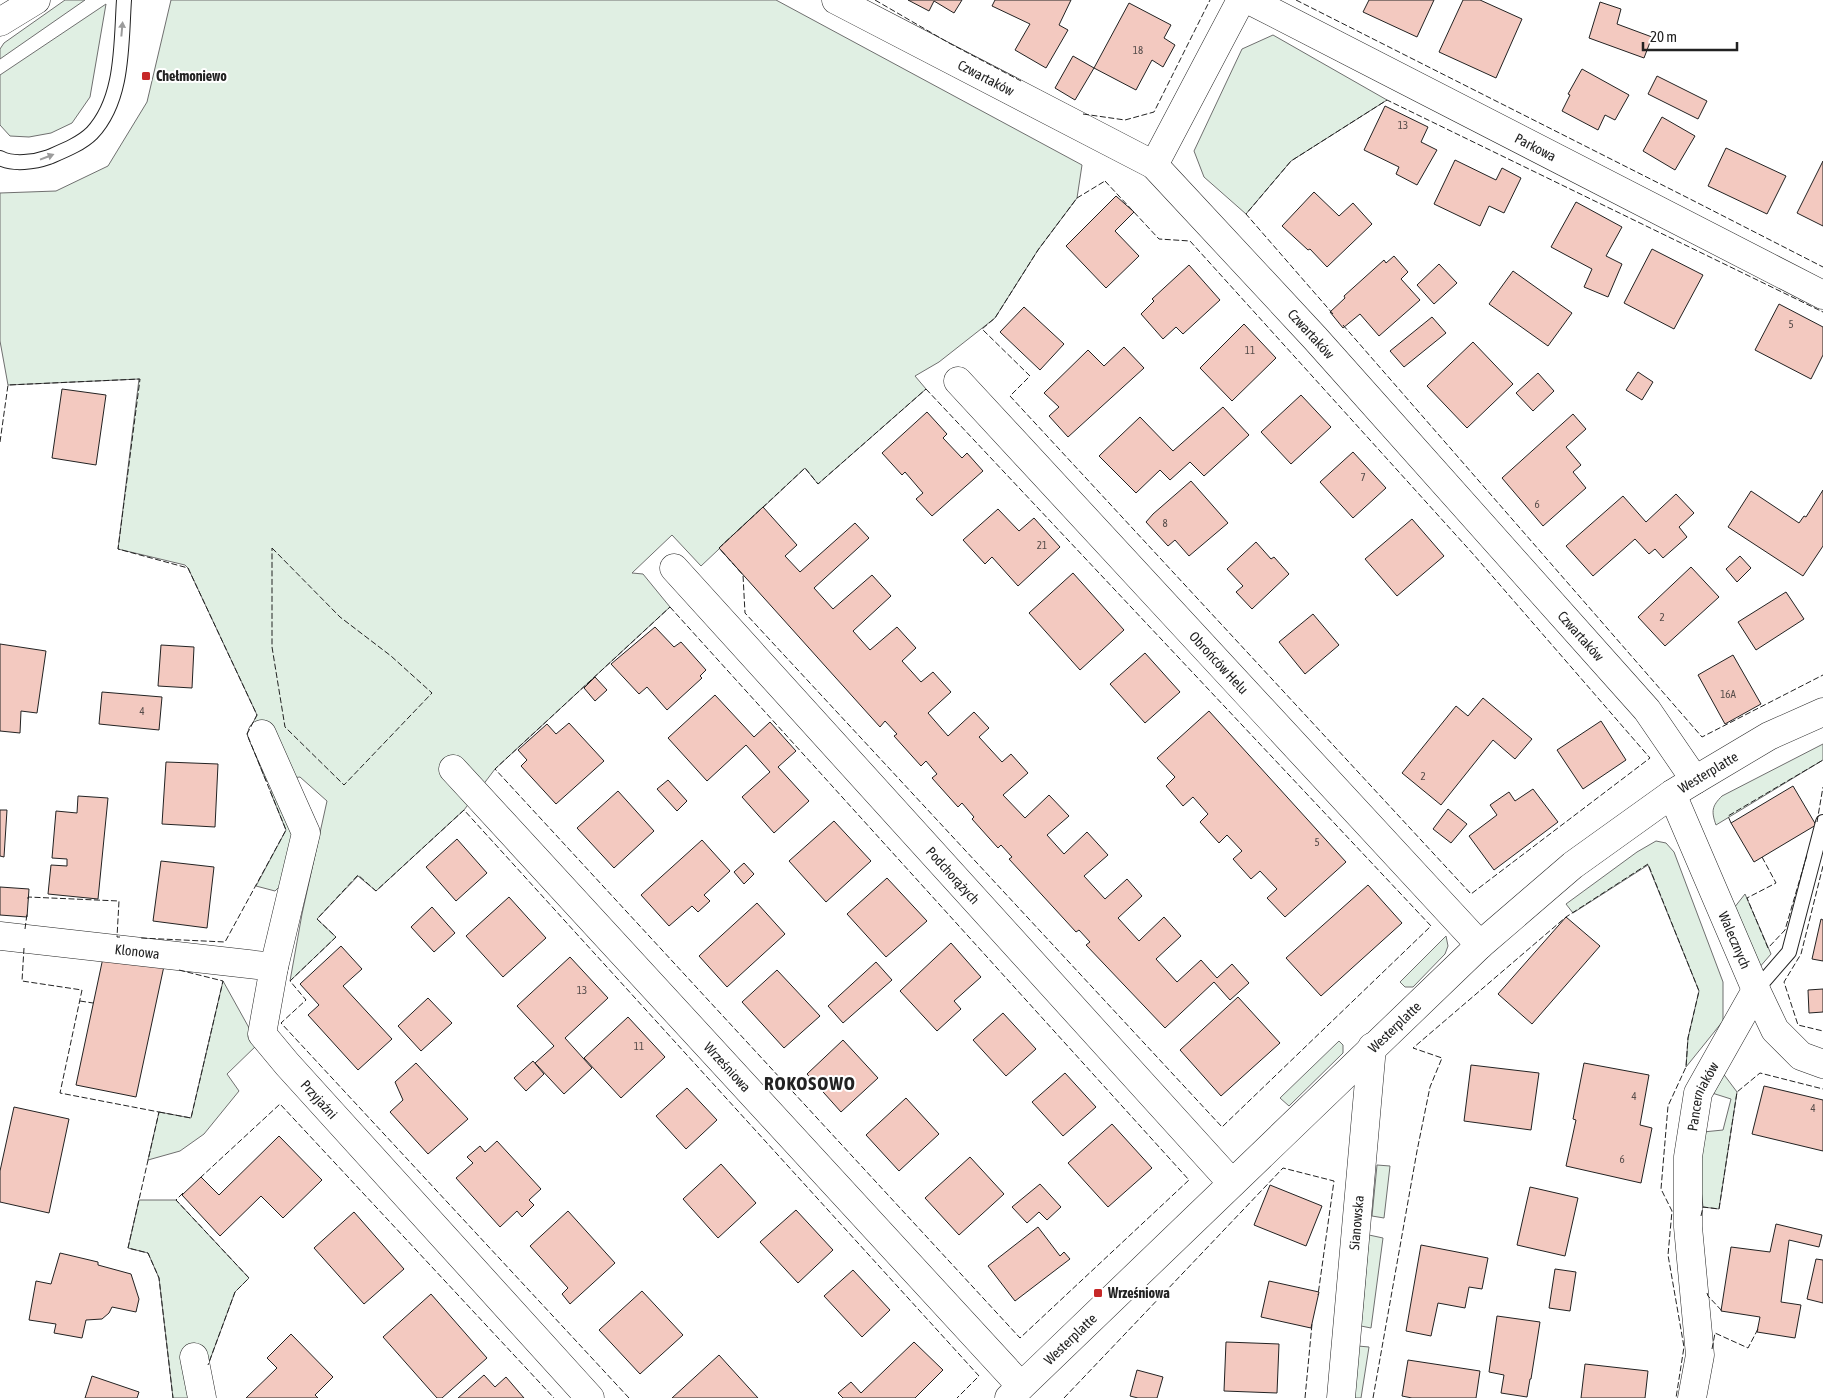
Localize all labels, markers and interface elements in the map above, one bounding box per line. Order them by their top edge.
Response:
one-way arrow [118,20,126,36]
scale bar [1643,20,1737,52]
text: 20 m [1650,28,1677,45]
house number: 18 [1133,44,1143,56]
street label: Czwartaków [955,57,1017,99]
place label: Chełmoniewo [156,68,227,84]
marker: Chełmoniewo [140,70,152,82]
house number: 13 [1398,119,1408,131]
street label: Parkowa [1512,130,1559,164]
one-way arrow [40,153,55,161]
street label: Czwartaków [1284,306,1338,363]
house number: 5 [1788,318,1794,330]
house number: 11 [1245,344,1255,356]
house number: 7 [1360,471,1366,483]
house number: 6 [1534,498,1540,510]
house number: 8 [1162,517,1168,529]
house number: 21 [1037,539,1047,551]
street label: Czwartaków [1555,608,1608,665]
house number: 2 [1659,611,1665,623]
street label: Obrońców Helu [1186,628,1252,697]
house number: 16A [1720,688,1736,700]
house number: 4 [139,705,145,717]
street label: Westerplatte [1675,748,1741,796]
house number: 2 [1420,770,1426,782]
house number: 5 [1314,836,1320,848]
street label: Podchorążych [923,843,983,907]
street label: Walecznych [1715,909,1754,971]
street label: Klonowa [114,941,160,962]
house number: 13 [577,984,587,996]
street label: Westerplatte [1365,998,1424,1056]
street label: Wrześniowa [701,1039,754,1095]
house number: 11 [634,1040,644,1052]
street label: Pancerniaków [1684,1059,1722,1132]
district label: ROKOSOWO [764,1072,856,1094]
street label: Przyjaźni [297,1077,341,1122]
house number: 4 [1631,1090,1637,1102]
house number: 4 [1810,1102,1816,1114]
house number: 6 [1619,1153,1625,1165]
street label: Sianowska [1346,1195,1367,1251]
place label: Wrześniowa [1107,1285,1170,1301]
marker: Wrześniowa [1092,1287,1104,1299]
street label: Westerplatte [1041,1310,1100,1368]

